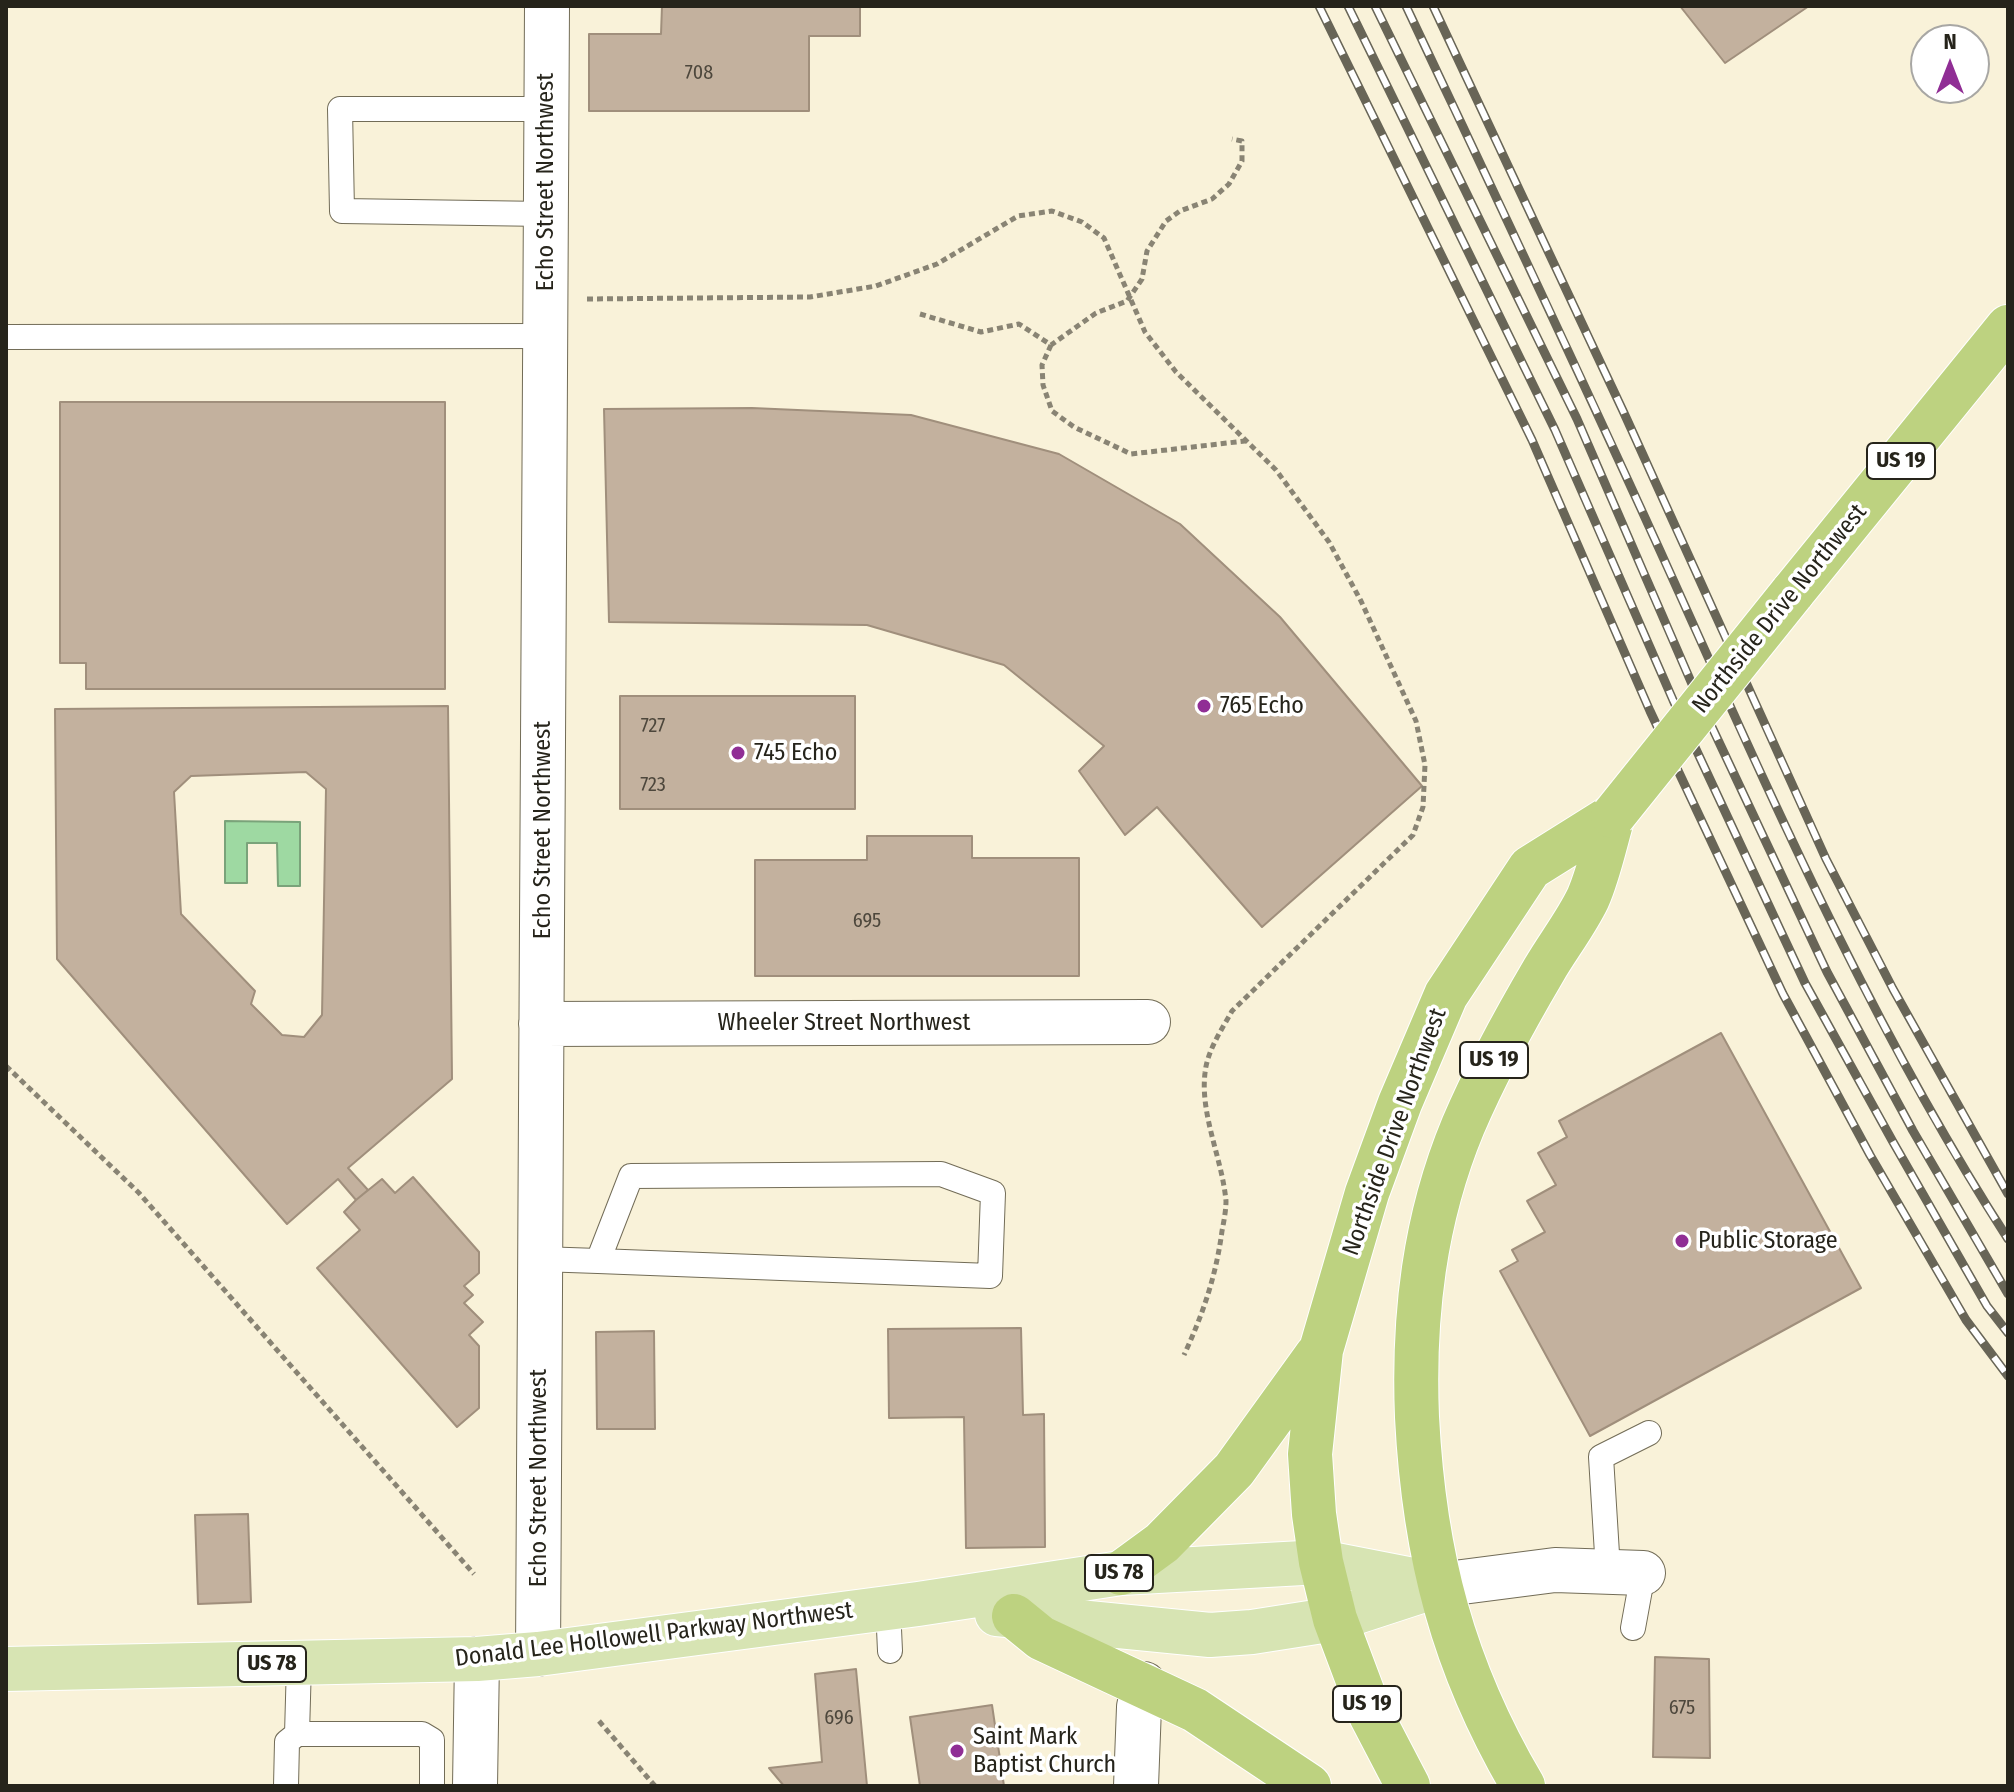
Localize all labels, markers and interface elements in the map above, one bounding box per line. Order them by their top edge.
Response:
north arrow [1910,24,1990,104]
text: N [1943,28,1957,55]
house number: 708 [685,61,713,85]
street label: Echo Street Northwest [532,73,560,291]
road number: US 19 [1867,443,1935,479]
street label: Northside Drive Northwest [1687,499,1873,719]
place label: 765 Echo [1220,692,1304,720]
marker: 765 Echo [1195,697,1213,715]
house number: 727 [641,714,665,738]
street label: Echo Street Northwest [529,721,557,939]
place label: 745 Echo [754,739,837,767]
marker: 745 Echo [729,744,747,762]
house number: 723 [640,773,666,797]
house number: 695 [853,909,881,933]
street label: Northside Drive Northwest [1337,1004,1453,1260]
street label: Wheeler Street Northwest [718,1009,970,1037]
road number: US 19 [1460,1042,1528,1078]
place label: Public Storage [1698,1227,1838,1255]
marker: Public Storage [1673,1232,1691,1250]
street label: Echo Street Northwest [525,1369,553,1587]
road number: US 78 [1085,1555,1153,1591]
street label: Donald Lee Hollowell Parkway Northwest [453,1596,855,1674]
road number: US 78 [238,1646,306,1682]
road number: US 19 [1333,1686,1401,1722]
house number: 675 [1669,1696,1695,1720]
house number: 696 [824,1706,854,1730]
place label: Saint Mark Baptist Church [973,1723,1116,1779]
marker: Saint Mark Baptist Church [948,1742,966,1760]

